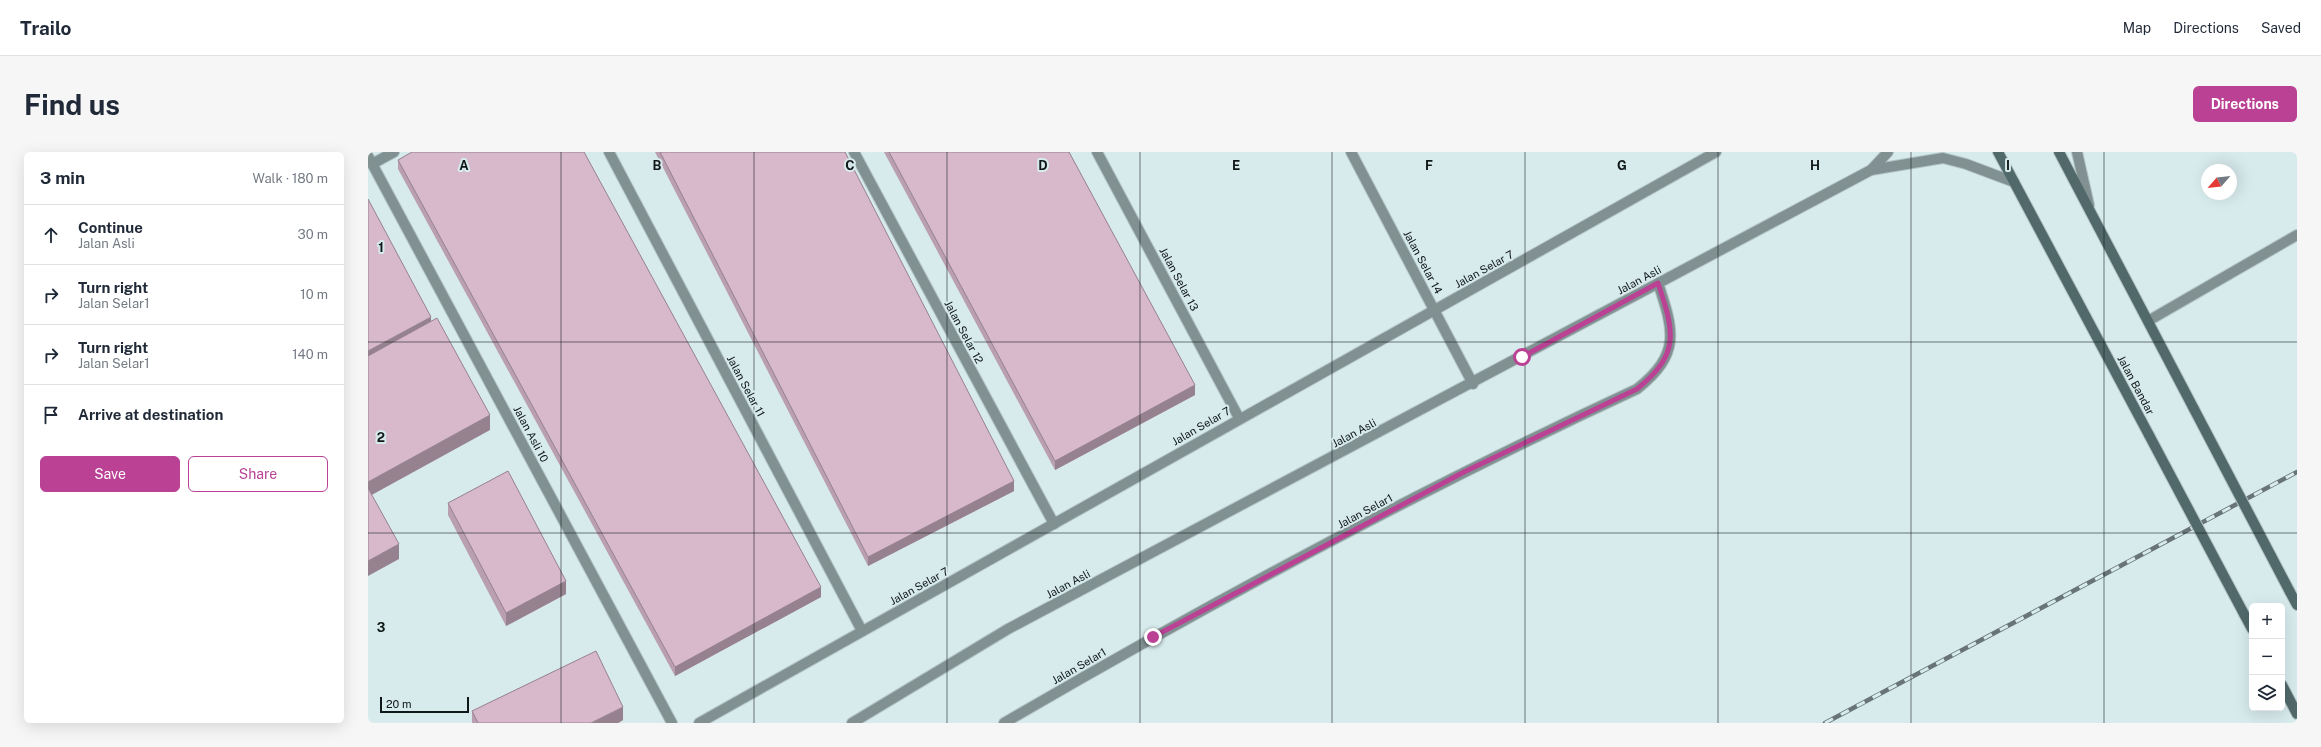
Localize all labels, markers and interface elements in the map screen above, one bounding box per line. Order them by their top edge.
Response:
text: Trailo [20,17,72,39]
text: Map [2123,20,2151,36]
text: Directions [2173,20,2239,36]
text: Saved [2261,20,2301,36]
button: Directions [2193,86,2297,122]
text: Find us [24,88,120,121]
text: A [459,158,469,173]
text: B [653,158,662,173]
text: C [845,158,855,173]
text: D [1038,158,1048,173]
text: E [1232,158,1240,173]
text: F [1425,158,1433,173]
text: G [1617,158,1627,173]
text: H [1810,158,1820,173]
text: I [2006,158,2010,173]
north arrow [2201,164,2237,200]
text: 3 min [40,168,85,188]
text: Walk · 180 m [253,171,328,186]
text: Continue [78,219,143,236]
icon: ahead [40,224,62,246]
text: 30 m [298,227,328,242]
street label: Jalan Selar 14 [1401,228,1445,296]
text: Jalan Asli [78,236,135,251]
text: 1 [378,240,384,255]
street label: Jalan Selar 13 [1157,245,1201,313]
street label: Jalan Selar 7 [1453,248,1516,290]
street label: Jalan Asli [1615,263,1663,297]
text: Turn right [78,279,148,296]
icon: right [40,284,62,306]
text: 10 m [300,287,328,302]
text: Jalan Selar1 [78,296,149,311]
street label: Jalan Selar 12 [942,298,986,366]
text: Turn right [78,339,148,356]
icon: right [40,344,62,366]
text: 140 m [292,347,328,362]
route start [1513,348,1531,366]
street label: Jalan Selar 11 [725,353,767,419]
street label: Jalan Bandar [2115,353,2157,417]
text: Jalan Selar1 [78,356,149,371]
icon: arrive [40,404,62,426]
street label: Jalan Asli 10 [511,404,551,464]
street label: Jalan Selar 7 [1170,404,1233,448]
text: Arrive at destination [78,406,223,423]
street label: Jalan Asli [1330,416,1378,450]
text: 2 [377,430,385,445]
button: Save [40,456,180,492]
button: Share [188,456,328,492]
street label: Jalan Selar1 [1335,492,1395,530]
street label: Jalan Selar 7 [888,565,951,607]
street label: Jalan Asli [1044,567,1092,601]
map controls [2249,603,2285,711]
button: + [2249,603,2285,639]
text: 3 [377,620,386,635]
route end [1144,628,1162,646]
button: − [2249,639,2285,675]
street label: Jalan Selar1 [1050,646,1108,686]
button: layers [2249,675,2285,711]
scale bar [380,695,469,714]
text: 20 m [386,698,411,710]

